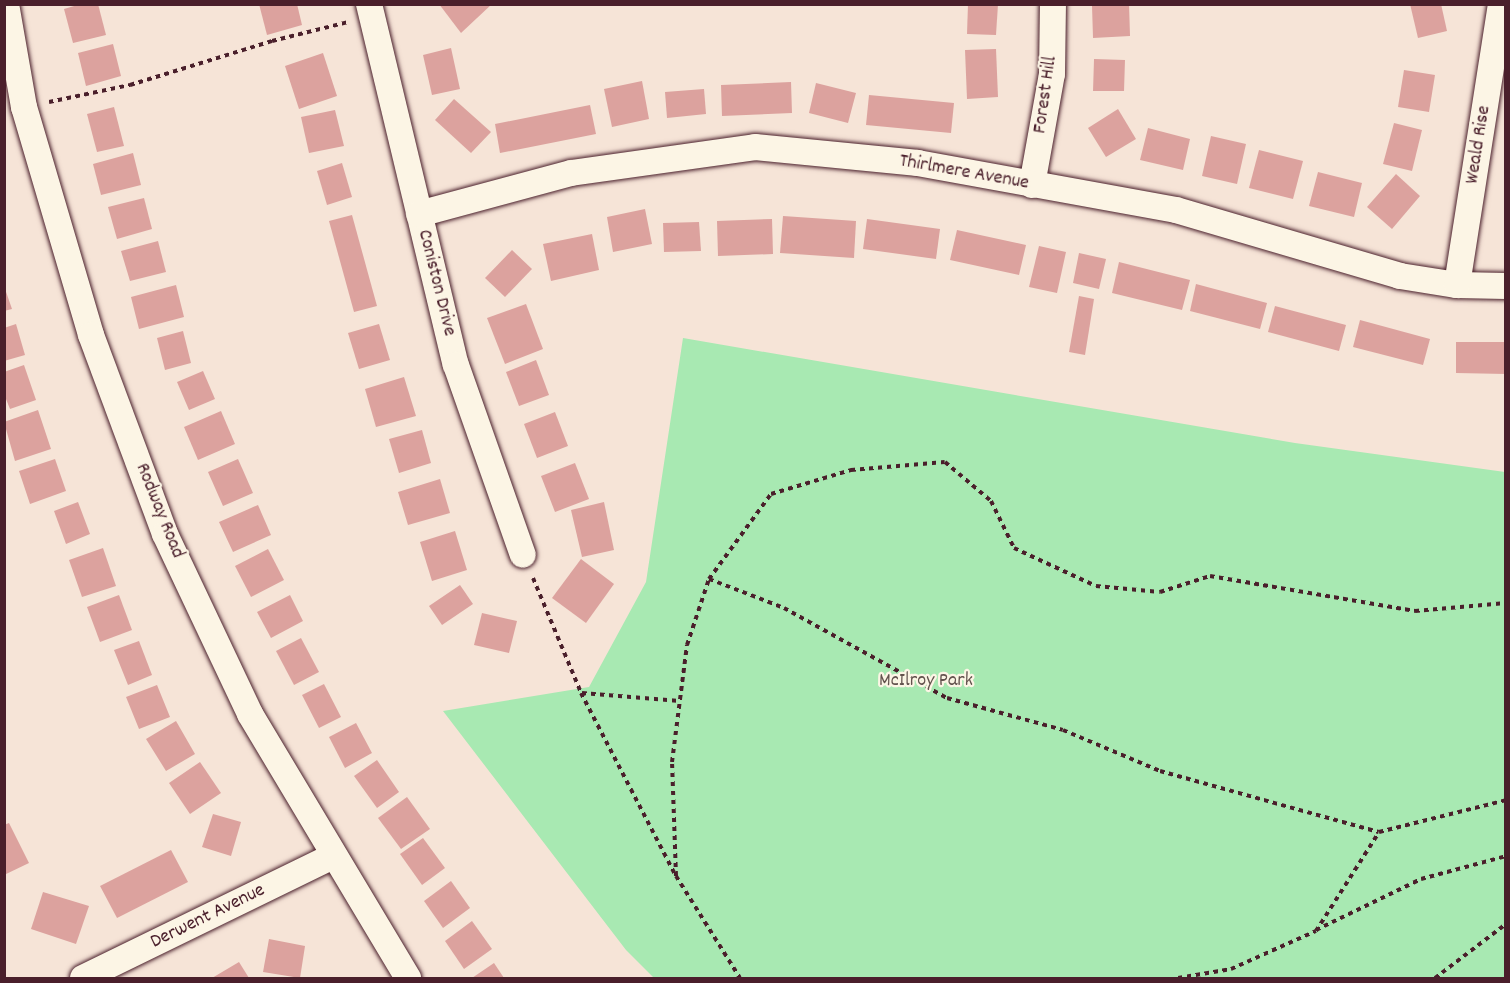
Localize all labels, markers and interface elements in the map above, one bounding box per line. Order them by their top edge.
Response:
street label: Forest Hill [1029,55,1063,135]
street label: Weald Rise [1461,104,1497,186]
street label: Thirlmere Avenue [897,150,1031,196]
street label: Coniston Drive [411,227,461,339]
street label: Rodway Road [129,460,189,562]
park label: McIlroy Park [879,669,973,693]
street label: Derwent Avenue [147,879,269,955]

